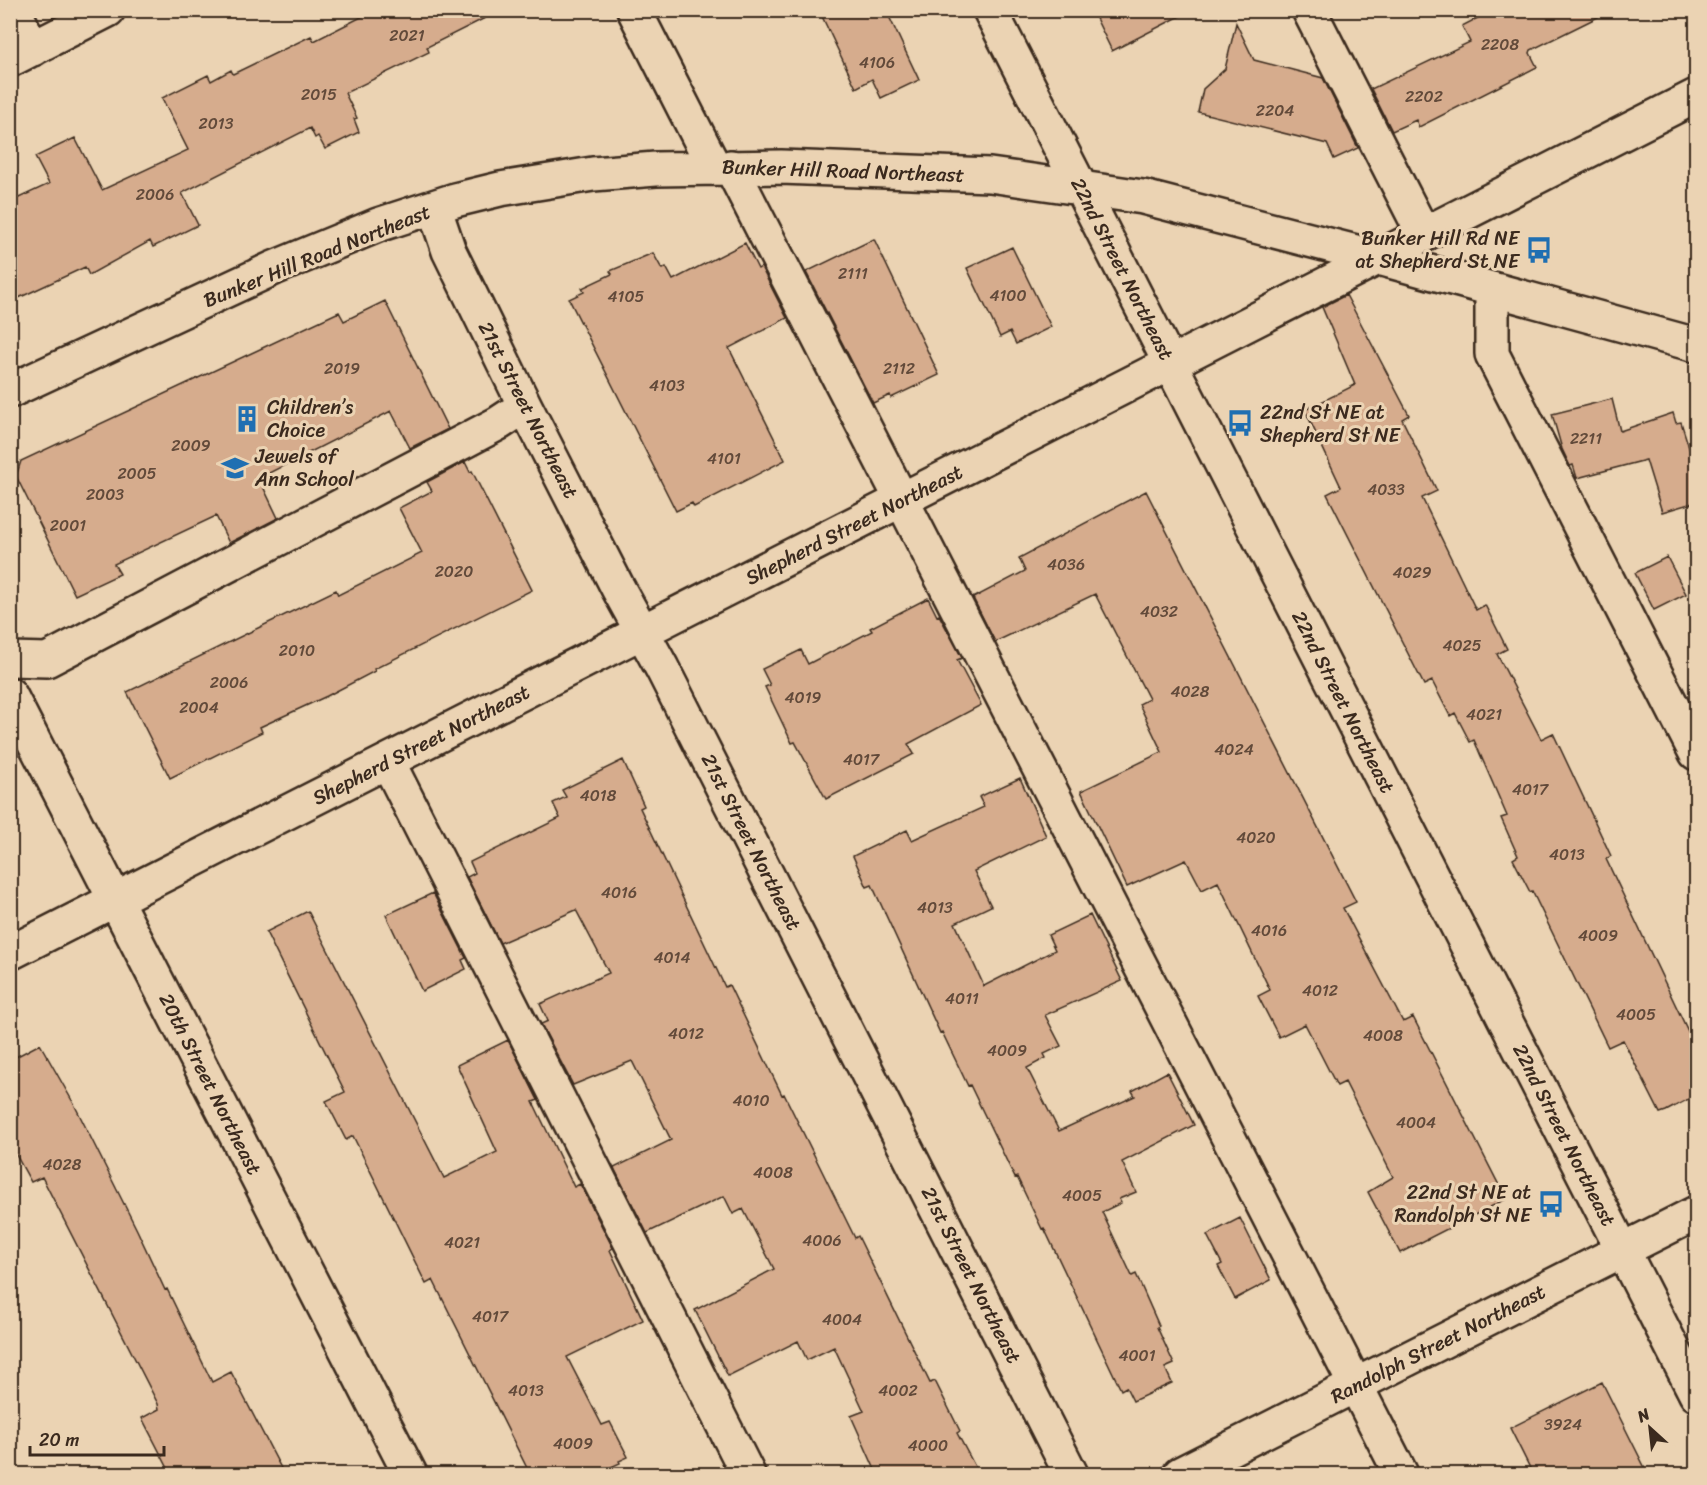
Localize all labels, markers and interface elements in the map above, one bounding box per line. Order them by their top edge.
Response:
house number: 2021 [389,21,425,50]
house number: 2208 [1481,30,1519,59]
house number: 4106 [859,48,895,77]
house number: 2015 [301,80,337,109]
house number: 2202 [1405,82,1443,111]
house number: 2204 [1256,96,1294,125]
house number: 2013 [199,109,234,138]
street label: Bunker Hill Road Northeast [721,149,965,193]
street label: 22nd Street Northeast [1061,171,1183,367]
house number: 2006 [136,180,174,209]
street label: Bunker Hill Road Northeast [198,194,436,318]
place label: Bunker Hill Rd NE at Shepherd St NE [1355,221,1521,279]
bus stop icon: Bunker Hill Rd NE at Shepherd St NE [1524,235,1554,265]
house number: 2111 [838,259,868,288]
house number: 4100 [989,281,1027,310]
house number: 4105 [608,282,645,311]
street label: 21st Street Northeast [468,315,588,505]
house number: 2019 [324,354,360,383]
house number: 2112 [883,354,915,383]
house number: 4103 [649,371,685,400]
place label: Children’s Choice [267,390,354,448]
place label: 22nd St NE at Shepherd St NE [1260,395,1401,453]
building icon: Children’s Choice [232,404,262,434]
bus stop icon: 22nd St NE at Shepherd St NE [1225,408,1255,438]
house number: 2211 [1570,424,1602,453]
house number: 2009 [171,431,211,460]
place label: Jewels of Ann School [254,439,355,497]
house number: 4101 [707,444,741,473]
school or university icon: Jewels of Ann School [220,453,250,483]
street label: Shepherd Street Northeast [739,455,969,595]
house number: 2005 [117,459,157,488]
house number: 4033 [1367,475,1405,504]
house number: 2003 [86,480,124,509]
house number: 2001 [50,511,86,540]
house number: 4036 [1047,550,1085,579]
house number: 2020 [435,557,473,586]
house number: 4029 [1392,558,1432,587]
house number: 4032 [1140,597,1178,626]
street label: 22nd Street Northeast [1282,604,1404,800]
house number: 4025 [1442,631,1482,660]
house number: 2010 [279,636,315,665]
house number: 2006 [210,668,248,697]
street label: Shepherd Street Northeast [306,675,536,815]
house number: 4028 [1171,677,1210,706]
house number: 4019 [785,683,822,712]
house number: 2004 [179,693,219,722]
house number: 4021 [1466,700,1502,729]
house number: 4024 [1214,735,1254,764]
house number: 4017 [843,745,880,774]
street label: 21st Street Northeast [691,747,811,937]
house number: 4017 [1512,775,1549,804]
house number: 4018 [580,781,617,810]
house number: 4020 [1236,823,1276,852]
house number: 4013 [1549,840,1585,869]
house number: 4016 [601,878,637,907]
house number: 4013 [917,893,953,922]
house number: 4016 [1251,916,1287,945]
house number: 4009 [1578,921,1618,950]
house number: 4014 [654,943,690,972]
house number: 4012 [1302,976,1338,1005]
house number: 4011 [945,984,979,1013]
street label: 20th Street Northeast [149,987,271,1181]
house number: 4005 [1616,1000,1656,1029]
house number: 4012 [668,1019,704,1048]
house number: 4008 [1363,1021,1403,1050]
house number: 4009 [987,1036,1027,1065]
street label: 22nd Street Northeast [1503,1037,1625,1233]
house number: 4010 [732,1086,770,1115]
house number: 4004 [1396,1108,1436,1137]
house number: 4028 [43,1150,82,1179]
house number: 4008 [753,1158,793,1187]
place label: 22nd St NE at Randolph St NE [1394,1175,1533,1233]
street label: 21st Street Northeast [911,1180,1031,1370]
house number: 4005 [1062,1181,1102,1210]
bus stop icon: 22nd St NE at Randolph St NE [1536,1189,1566,1219]
house number: 4006 [802,1226,842,1255]
house number: 4021 [444,1228,480,1257]
street label: Randolph Street Northeast [1324,1274,1552,1413]
house number: 4017 [472,1302,509,1331]
house number: 4004 [822,1305,862,1334]
house number: 4001 [1118,1341,1156,1370]
house number: 4013 [508,1376,544,1405]
house number: 4002 [878,1376,918,1405]
north arrow [1620,1398,1680,1458]
text: N [1631,1399,1656,1431]
house number: 3924 [1544,1410,1582,1439]
scale bar [30,1419,164,1457]
text: 20 m [39,1424,79,1456]
house number: 4009 [553,1429,593,1458]
house number: 4000 [908,1431,948,1460]

